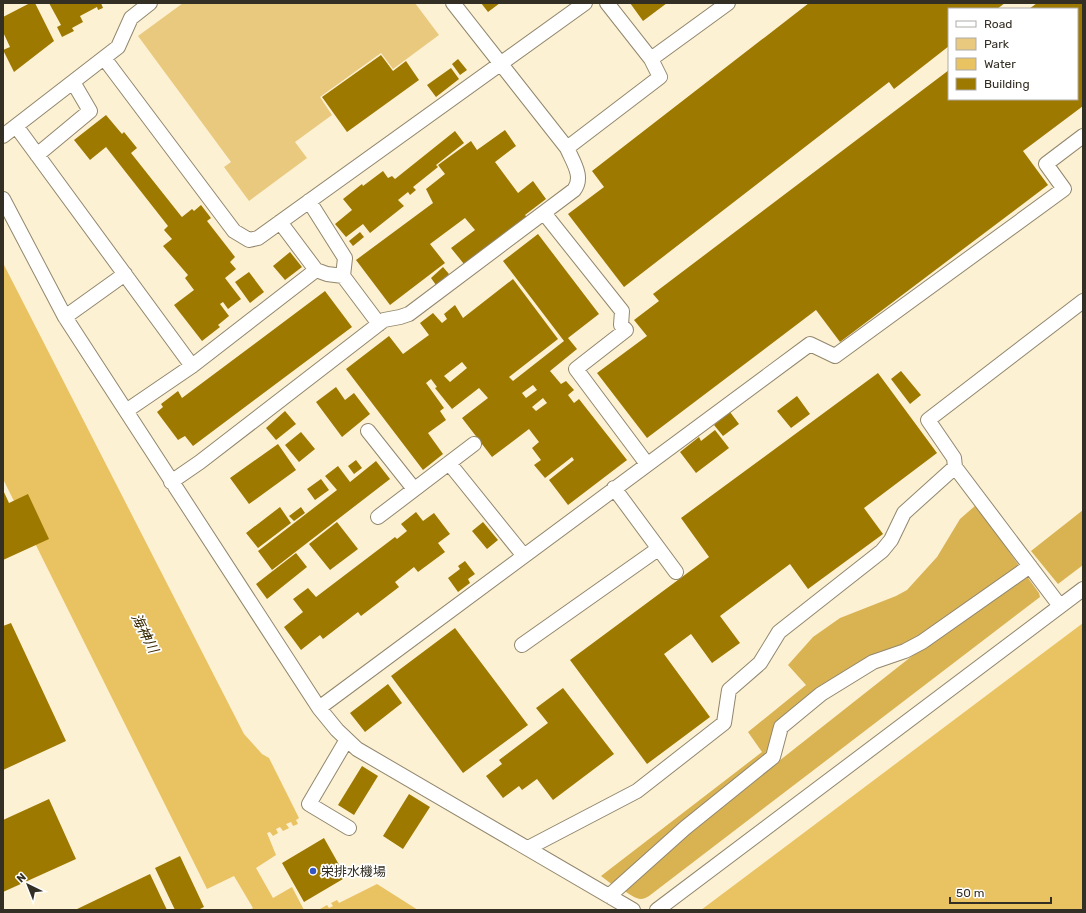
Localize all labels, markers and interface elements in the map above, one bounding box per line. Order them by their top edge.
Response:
legend [948,8,1078,100]
text: Road [984,17,1012,31]
text: Park [984,37,1010,51]
text: Water [984,57,1016,71]
text: Building [984,77,1030,91]
water label: 海神川 [127,611,163,658]
place label: 栄排水機場 [321,864,386,879]
north arrow [8,865,48,905]
marker: 栄排水機場 [308,866,318,876]
text: N [14,871,29,886]
scale bar [950,879,1051,905]
text: 50 m [956,886,984,900]

